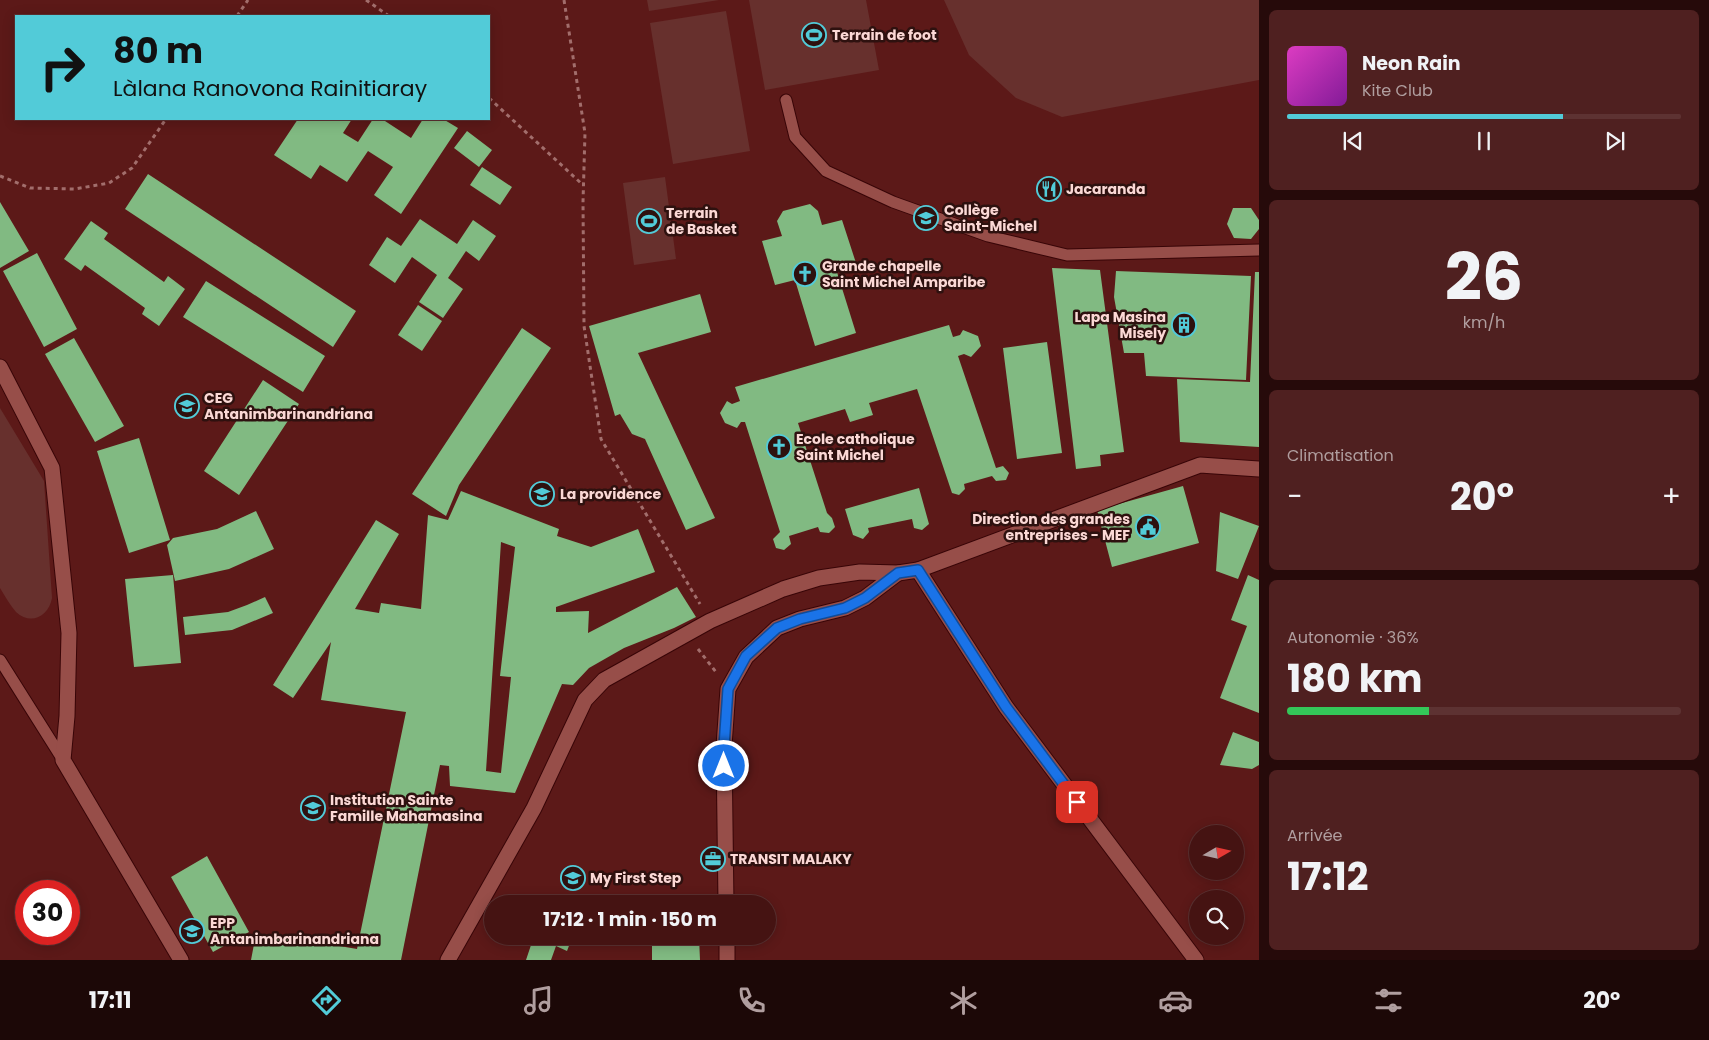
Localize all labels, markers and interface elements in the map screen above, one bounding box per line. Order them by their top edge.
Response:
sports icon: Terrain de foot [801,22,827,48]
place label: Terrain de foot [832,25,937,45]
text: 80 m [113,26,203,75]
icon: right [30,35,95,100]
text: Neon Rain [1362,50,1461,77]
text: Làlana Ranovona Rainitiaray [113,73,427,104]
text: Kite Club [1362,79,1433,102]
icon: previous [1339,127,1367,155]
icon: pause [1470,127,1498,155]
icon: next [1601,127,1629,155]
restaurant icon: Jacaranda [1036,176,1062,202]
place label: Jacaranda [1066,179,1146,199]
place label: Collège Saint-Michel [944,200,1037,236]
place label: Terrain de Basket [666,203,737,239]
school or university icon: Collège Saint-Michel [913,205,939,231]
sports icon: Terrain de Basket [636,208,662,234]
text: 26 [1445,232,1523,323]
place label: Grande chapelle Saint Michel Amparibe [822,256,986,292]
church icon: Grande chapelle Saint Michel Amparibe [792,261,818,287]
place label: Lapa Masina Misely [1075,307,1166,343]
text: km/h [1463,311,1505,334]
building icon: Lapa Masina Misely [1171,312,1197,338]
place label: CEG Antanimbarinandriana [204,388,373,424]
school or university icon: CEG Antanimbarinandriana [174,393,200,419]
place label: Ecole catholique Saint Michel [796,429,915,465]
church icon: Ecole catholique Saint Michel [766,434,792,460]
text: Climatisation [1287,444,1394,467]
text: 20° [1450,470,1514,523]
text: − [1287,477,1302,516]
text: + [1662,477,1681,516]
school or university icon: La providence [529,481,555,507]
place label: La providence [560,484,661,504]
place label: Direction des grandes entreprises - MEF [972,509,1130,545]
public building icon: Direction des grandes entreprises - MEF [1135,514,1161,540]
text: Autonomie · 36% [1287,626,1419,649]
text: 180 km [1287,652,1422,705]
position arrow [697,739,749,791]
pin [1056,781,1098,823]
icon: arrive [1063,788,1091,816]
place label: Institution Sainte Famille Mahamasina [330,790,483,826]
school or university icon: Institution Sainte Famille Mahamasina [300,795,326,821]
text: Arrivée [1287,824,1342,847]
north arrow [1189,825,1244,880]
map controls [1189,825,1244,945]
office icon: TRANSIT MALAKY [700,846,726,872]
place label: TRANSIT MALAKY [730,849,852,869]
text: 17:12 [1287,850,1368,903]
school or university icon: My First Step [560,865,586,891]
place label: My First Step [590,868,682,888]
speed limit sign: 30 [15,880,80,945]
button: search [1189,890,1244,945]
text: 17:12 · 1 min · 150 m [543,906,717,933]
place label: EPP Antanimbarinandriana [210,913,379,949]
school or university icon: EPP Antanimbarinandriana [179,918,205,944]
icon: directions [309,983,344,1018]
icon: music [521,983,556,1018]
icon: phone [734,983,769,1018]
icon: climate [946,983,981,1018]
icon: car [1158,983,1193,1018]
icon: filters [1371,983,1406,1018]
text: 17:11 [89,985,132,1016]
text: 20° [1583,985,1620,1016]

